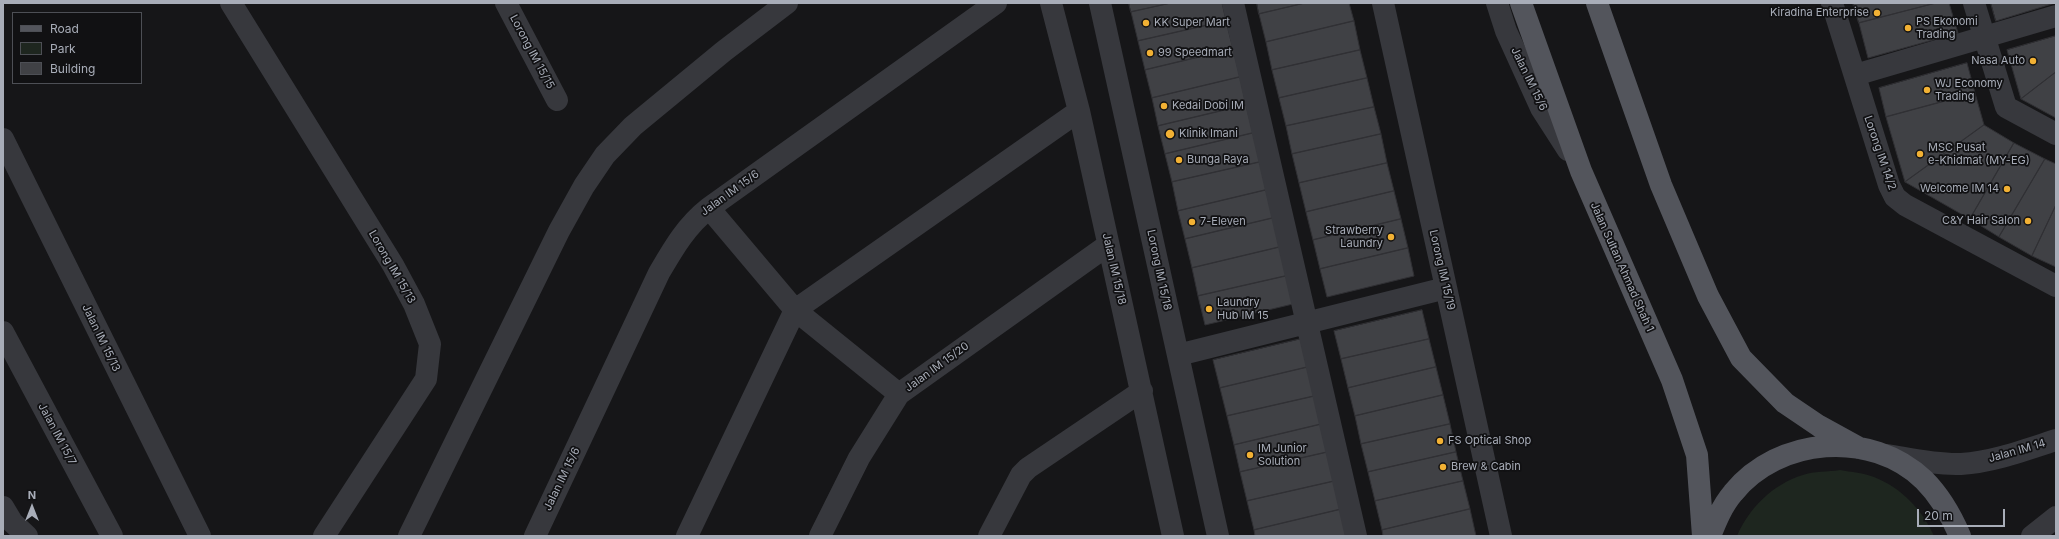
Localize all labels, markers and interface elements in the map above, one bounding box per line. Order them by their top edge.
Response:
place label: Kiradina Enterprise [1770,6,1869,20]
marker: Kiradina Enterprise [1872,8,1882,18]
legend [12,12,142,84]
street label: Lorong IM 15/15 [507,13,557,91]
place label: PS Ekonomi Trading [1916,15,1978,41]
place label: KK Super Mart [1154,16,1230,30]
marker: KK Super Mart [1141,18,1151,28]
text: Road [50,21,79,36]
marker: PS Ekonomi Trading [1903,23,1913,33]
text: Park [50,41,76,56]
street label: Jalan IM 15/6 [1508,45,1550,113]
place label: 99 Speedmart [1158,46,1232,60]
marker: 99 Speedmart [1145,48,1155,58]
place label: Nasa Auto [1971,54,2025,68]
marker: Nasa Auto [2028,56,2038,66]
text: Building [50,61,95,76]
place label: WJ Economy Trading [1935,77,2003,103]
marker: WJ Economy Trading [1922,85,1932,95]
place label: Kedai Dobi IM [1172,99,1244,113]
marker: Kedai Dobi IM [1159,101,1169,111]
street label: Lorong IM 14/2 [1861,114,1899,192]
place label: Klinik Imani [1179,127,1238,141]
marker: Klinik Imani [1164,128,1176,140]
place label: MSC Pusat e-Khidmat (MY-EG) [1928,141,2030,167]
marker: MSC Pusat e-Khidmat (MY-EG) [1915,149,1925,159]
place label: Bunga Raya [1187,153,1249,167]
marker: Bunga Raya [1174,155,1184,165]
street label: Jalan IM 15/6 [698,167,762,219]
place label: Welcome IM 14 [1920,182,1999,196]
marker: Welcome IM 14 [2002,184,2012,194]
street label: Jalan Sultan Ahmad Shah 1 [1587,200,1657,334]
place label: C&Y Hair Salon [1942,214,2020,228]
place label: 7-Eleven [1200,215,1246,229]
marker: C&Y Hair Salon [2023,216,2033,226]
marker: 7-Eleven [1187,217,1197,227]
place label: Strawberry Laundry [1325,224,1383,250]
street label: Lorong IM 15/13 [366,228,418,306]
street label: Lorong IM 15/18 [1144,228,1174,312]
street label: Lorong IM 15/19 [1426,229,1458,311]
street label: Jalan IM 15/18 [1099,232,1129,306]
marker: Strawberry Laundry [1386,232,1396,242]
place label: Laundry Hub IM 15 [1217,296,1269,322]
street label: Jalan IM 15/13 [79,302,123,374]
marker: Laundry Hub IM 15 [1204,304,1214,314]
street label: Jalan IM 15/20 [903,339,971,395]
street label: Jalan IM 15/7 [35,401,79,467]
place label: FS Optical Shop [1448,434,1531,448]
marker: FS Optical Shop [1435,436,1445,446]
street label: Jalan IM 14 [1987,437,2047,465]
place label: IM Junior Solution [1258,442,1307,468]
street label: Jalan IM 15/6 [541,445,583,513]
marker: IM Junior Solution [1245,450,1255,460]
place label: Brew & Cabin [1451,460,1521,474]
marker: Brew & Cabin [1438,462,1448,472]
north arrow [12,487,52,527]
text: N [28,488,36,502]
scale bar [1919,501,2007,527]
text: 20 m [1924,508,1953,523]

